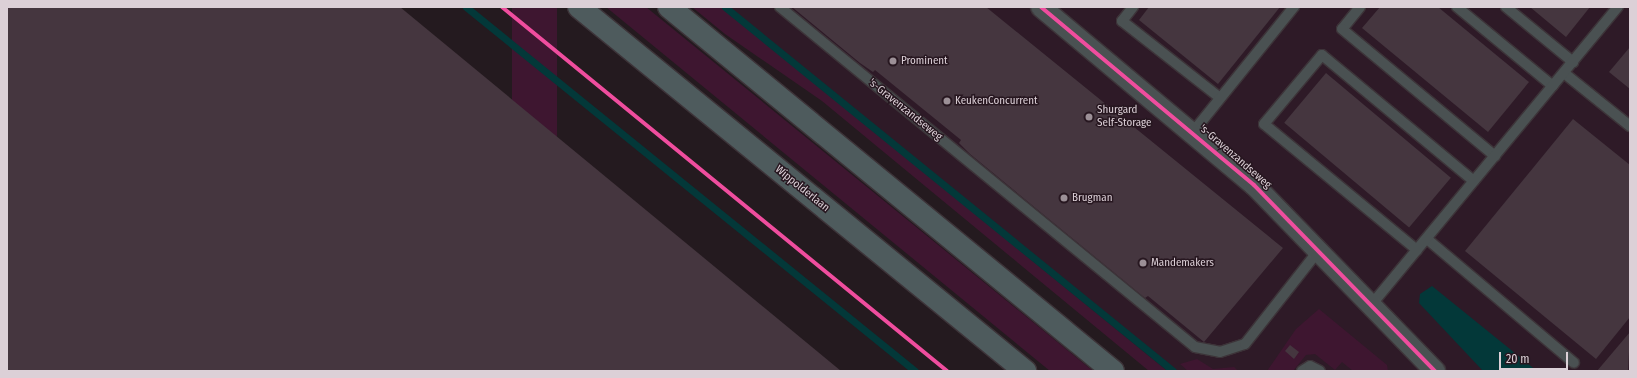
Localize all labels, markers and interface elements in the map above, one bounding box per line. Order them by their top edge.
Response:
place label: Prominent [901,54,948,68]
marker: Prominent [888,56,898,66]
street label: 's-Gravenzandseweg [865,76,945,144]
place label: KeukenConcurrent [955,94,1038,108]
marker: KeukenConcurrent [942,96,952,106]
place label: Shurgard Self-Storage [1097,104,1151,130]
marker: Shurgard Self-Storage [1084,112,1094,122]
street label: 's-Gravenzandseweg [1196,122,1274,192]
street label: Wippolderlaan [772,163,832,215]
place label: Brugman [1072,191,1112,205]
marker: Brugman [1059,193,1069,203]
place label: Mandemakers [1151,256,1214,270]
marker: Mandemakers [1138,258,1148,268]
scale bar [1501,344,1570,370]
text: 20 m [1506,352,1530,366]

